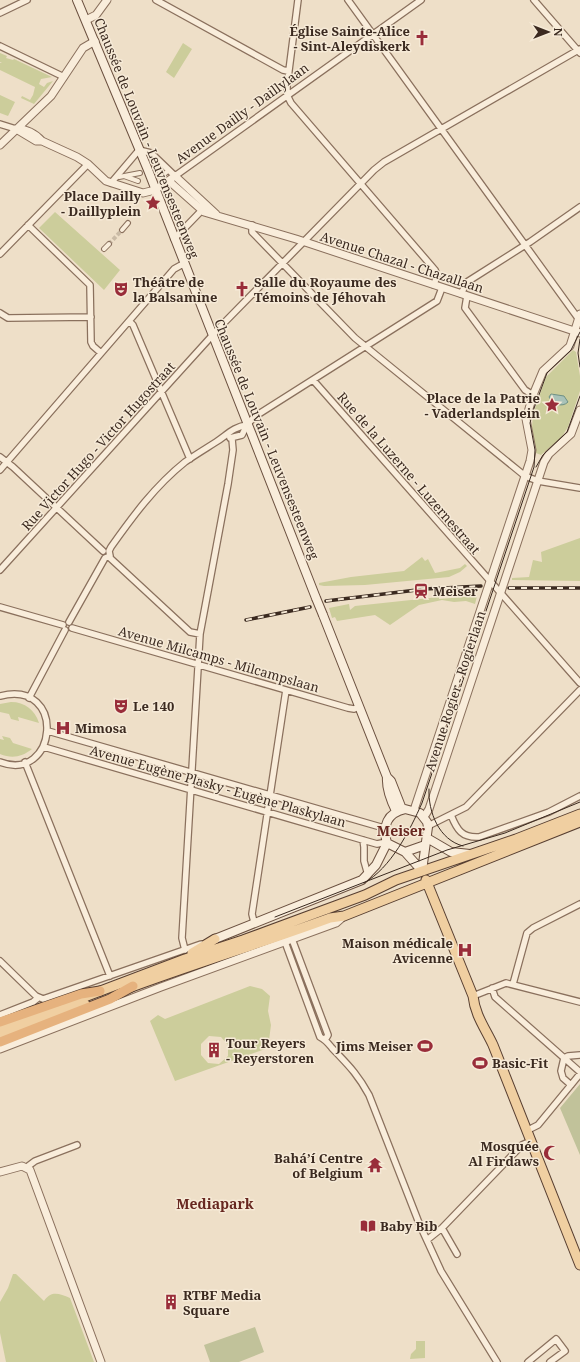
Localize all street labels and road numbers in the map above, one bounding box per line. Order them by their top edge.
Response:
street label: Chaussée de Louvain - Leuvensesteenweg [90,15,204,261]
street label: Avenue Dailly - Daillylaan [172,58,313,167]
street label: Avenue Chazal - Chazallaan [318,227,487,297]
street label: Chaussée de Louvain - Leuvensesteenweg [210,316,324,562]
street label: Rue Victor Hugo - Victor Hugostraat [17,357,179,534]
street label: Rue de la Luzerne - Luzernestraat [334,388,485,558]
street label: Avenue Rogier - Rogierlaan [420,608,490,774]
street label: Avenue Milcamps - Milcampslaan [116,622,322,697]
street label: Avenue Eugène Plasky - Eugène Plaskylaan [88,741,349,831]

